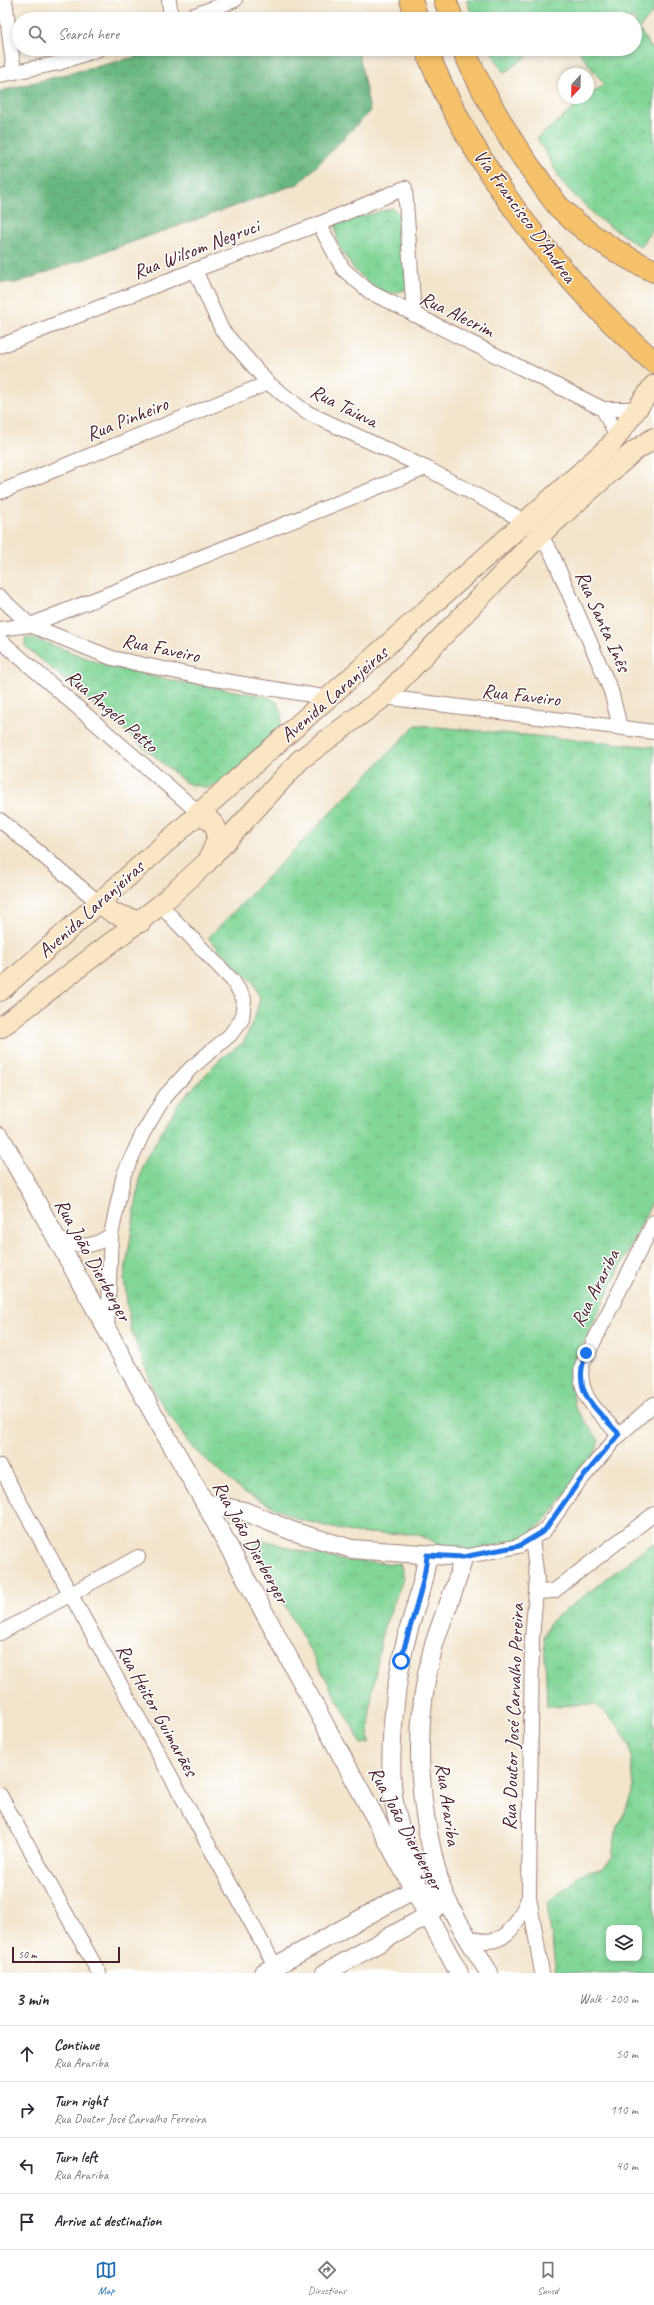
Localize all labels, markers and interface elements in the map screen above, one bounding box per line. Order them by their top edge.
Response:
search box [12,12,642,56]
icon: search [26,23,48,45]
text: Search here [58,25,119,44]
north arrow [558,68,594,104]
street label: Via Francisco D'Andrea [468,144,583,289]
street label: Rua Wilsom Negruci [129,213,265,285]
street label: Rua Alecrim [416,285,500,343]
street label: Rua Taiuva [306,379,383,434]
street label: Rua Pinheiro [82,391,172,447]
street label: Rua Santa Inês [570,567,637,677]
street label: Rua Faveiro [120,628,203,669]
street label: Avenida Laranjeiras [275,639,395,748]
street label: Rua Ângelo Petto [61,664,164,759]
street label: Rua Faveiro [481,678,562,712]
street label: Avenida Laranjeiras [33,853,151,963]
street label: Rua João Dierberger [49,1194,138,1327]
street label: Rua Arariba [565,1243,626,1331]
route end [577,1344,595,1362]
street label: Rua João Dierberger [207,1476,296,1609]
street label: Rua Doutor José Carvalho Pereira [497,1602,529,1831]
street label: Rua Heitor Guimarães [110,1640,205,1782]
route start [392,1652,410,1670]
street label: Rua Arariba [430,1761,466,1849]
street label: Rua João Dierberger [363,1762,450,1896]
map controls [606,1925,642,1961]
button: layers [606,1925,642,1961]
scale bar [12,1945,120,1964]
text: 50 m [18,1947,37,1961]
text: 3 min [16,1989,49,2010]
text: Walk · 200 m [579,1991,638,2007]
text: Continue [54,2036,99,2055]
icon: ahead [16,2043,38,2065]
text: 50 m [616,2046,638,2062]
text: Rua Arariba [54,2055,108,2071]
text: Turn right [54,2092,107,2111]
icon: right [16,2099,38,2121]
text: 110 m [610,2102,638,2118]
text: Rua Doutor José Carvalho Ferreira [54,2111,206,2127]
text: Turn left [54,2148,97,2167]
icon: left [16,2155,38,2177]
text: 40 m [616,2158,638,2174]
text: Rua Arariba [54,2167,108,2183]
icon: arrive [16,2211,38,2233]
text: Arrive at destination [54,2212,161,2231]
tab: Map [95,2259,117,2297]
tab: Directions [308,2259,346,2297]
tab: Saved [537,2259,559,2297]

